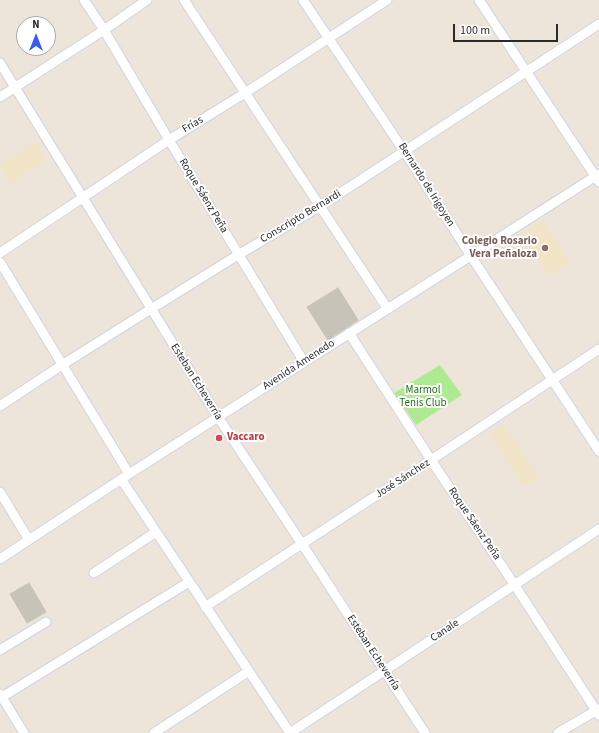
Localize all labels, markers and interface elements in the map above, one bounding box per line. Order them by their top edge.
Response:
north arrow [16,16,56,56]
scale bar [455,16,560,42]
text: N [32,17,40,32]
text: 100 m [460,22,490,39]
street label: Frías [180,114,206,136]
street label: Bernardo de Irigoyen [395,141,457,229]
street label: Roque Sáenz Peña [176,156,230,236]
street label: Conscripto Bernardi [258,188,344,246]
place label: Colegio Rosario Vera Peñaloza [462,235,537,261]
marker: Colegio Rosario Vera Peñaloza [540,243,550,253]
street label: Avenida Amenedo [261,337,337,393]
street label: Esteban Echeverría [167,341,225,423]
park label: Marmol Tenis Club [399,384,447,410]
place label: Vaccaro [227,431,265,445]
marker: Vaccaro [214,433,224,443]
street label: José Sánchez [373,457,433,501]
street label: Roque Sáenz Peña [445,485,503,563]
street label: Esteban Echeverría [344,613,402,693]
street label: Canale [428,617,462,645]

